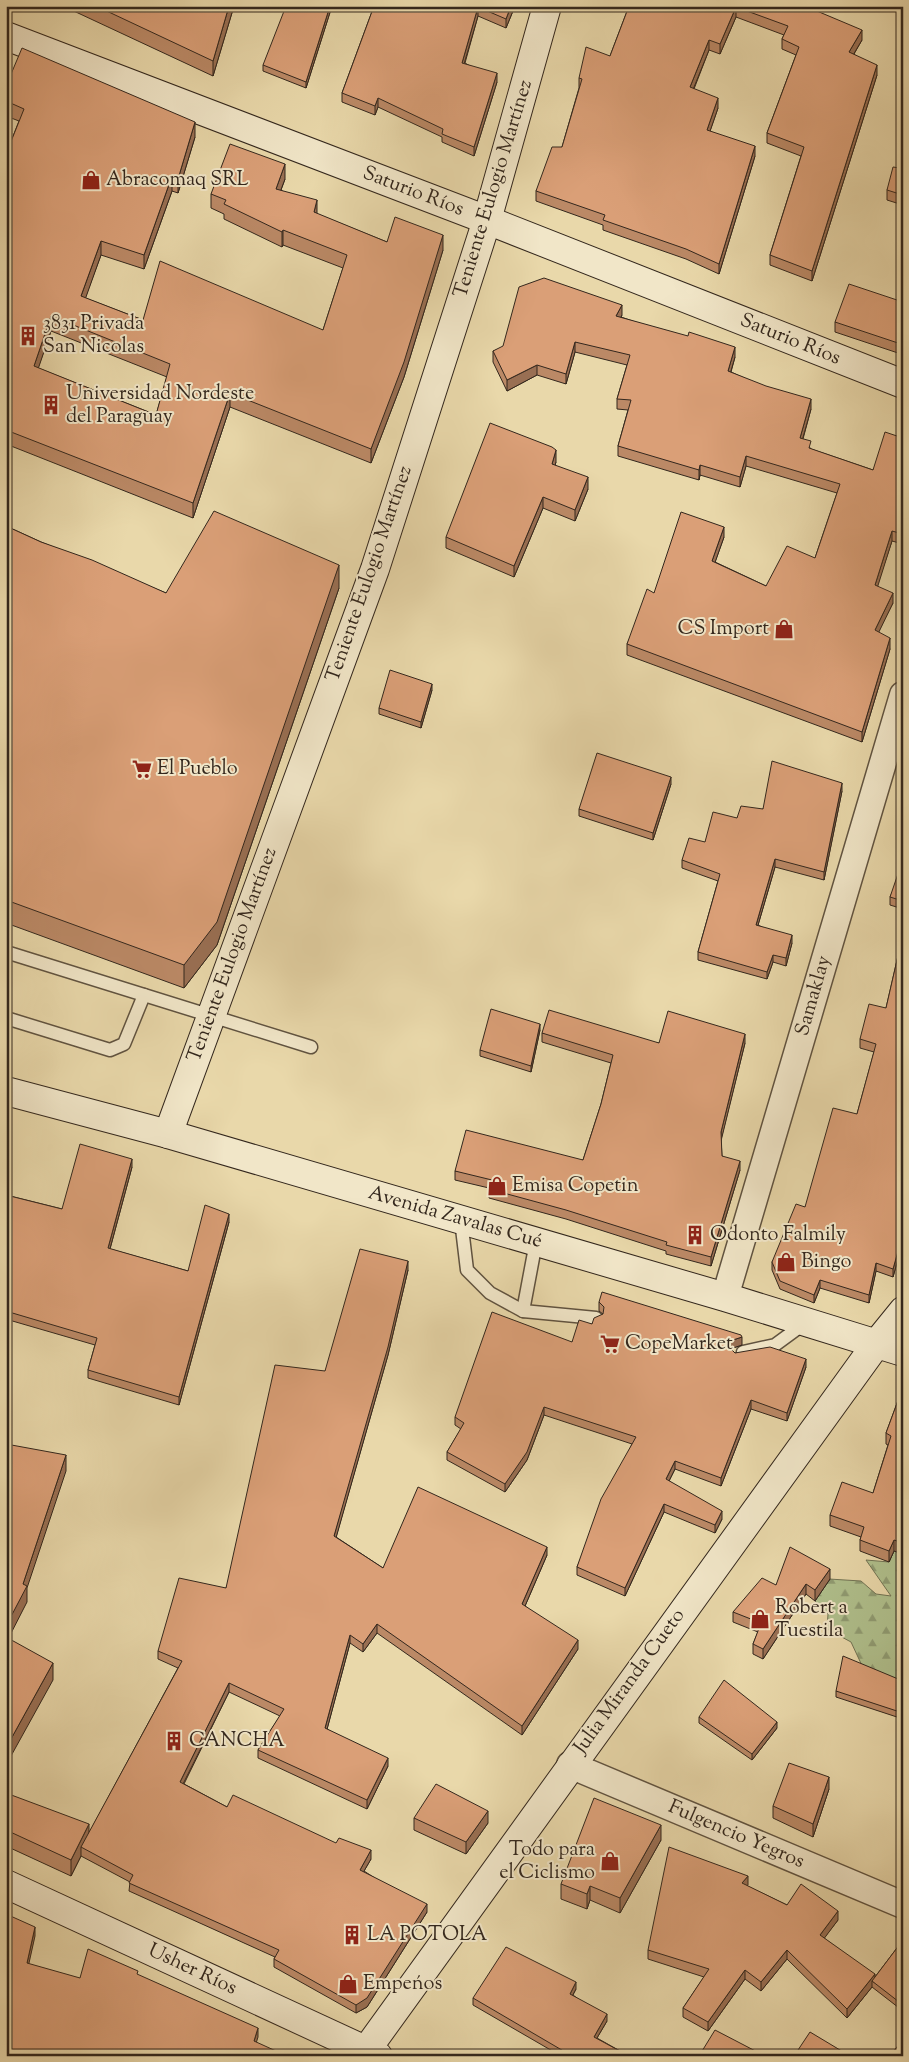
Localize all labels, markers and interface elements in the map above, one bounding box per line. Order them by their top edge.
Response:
street label: Teniente Eulogio Martínez [447,76,541,302]
street label: Saturio Ríos [358,159,468,225]
place label: Abracomaq SRL [106,166,249,195]
shop icon: Abracomaq SRL [80,169,102,191]
street label: Saturio Ríos [735,307,845,373]
place label: 3831 Privada San Nicolas [43,310,144,362]
building icon: 3831 Privada San Nicolas [17,325,39,347]
place label: Universidad Nordeste del Paraguay [66,380,254,432]
building icon: Universidad Nordeste del Paraguay [40,394,62,416]
street label: Teniente Eulogio Martínez [319,462,421,686]
place label: CS Import [677,615,769,644]
shop icon: CS Import [773,618,795,640]
place label: El Pueblo [157,755,238,784]
supermarket icon: El Pueblo [131,758,153,780]
street label: Teniente Eulogio Martínez [181,844,285,1066]
street label: Samaklay [789,952,839,1040]
place label: Emisa Copetin [512,1172,639,1201]
shop icon: Emisa Copetin [486,1175,508,1197]
street label: Avenida Zavalas Cué [364,1179,546,1257]
place label: Odonto Falmily [710,1221,846,1250]
building icon: Odonto Falmily [684,1224,706,1246]
place label: Bingo [801,1248,852,1277]
shop icon: Bingo [775,1251,797,1273]
place label: CopeMarket [625,1330,733,1359]
supermarket icon: CopeMarket [599,1333,621,1355]
place label: Robert a Tuestila [775,1594,848,1646]
street label: Julia Miranda Cueto [567,1603,693,1762]
shop icon: Robert a Tuestila [749,1608,771,1630]
place label: CANCHA [189,1727,285,1756]
building icon: CANCHA [163,1730,185,1752]
street label: Fulgencio Yegros [663,1793,809,1877]
place label: Todo para el Ciclismo [499,1836,595,1888]
shop icon: Todo para el Ciclismo [599,1850,621,1872]
place label: LA POTOLA [367,1921,487,1950]
building icon: LA POTOLA [341,1924,363,1946]
street label: Usher Ríos [143,1937,242,2003]
place label: Empeńos [363,1970,442,1999]
shop icon: Empeńos [337,1973,359,1995]

